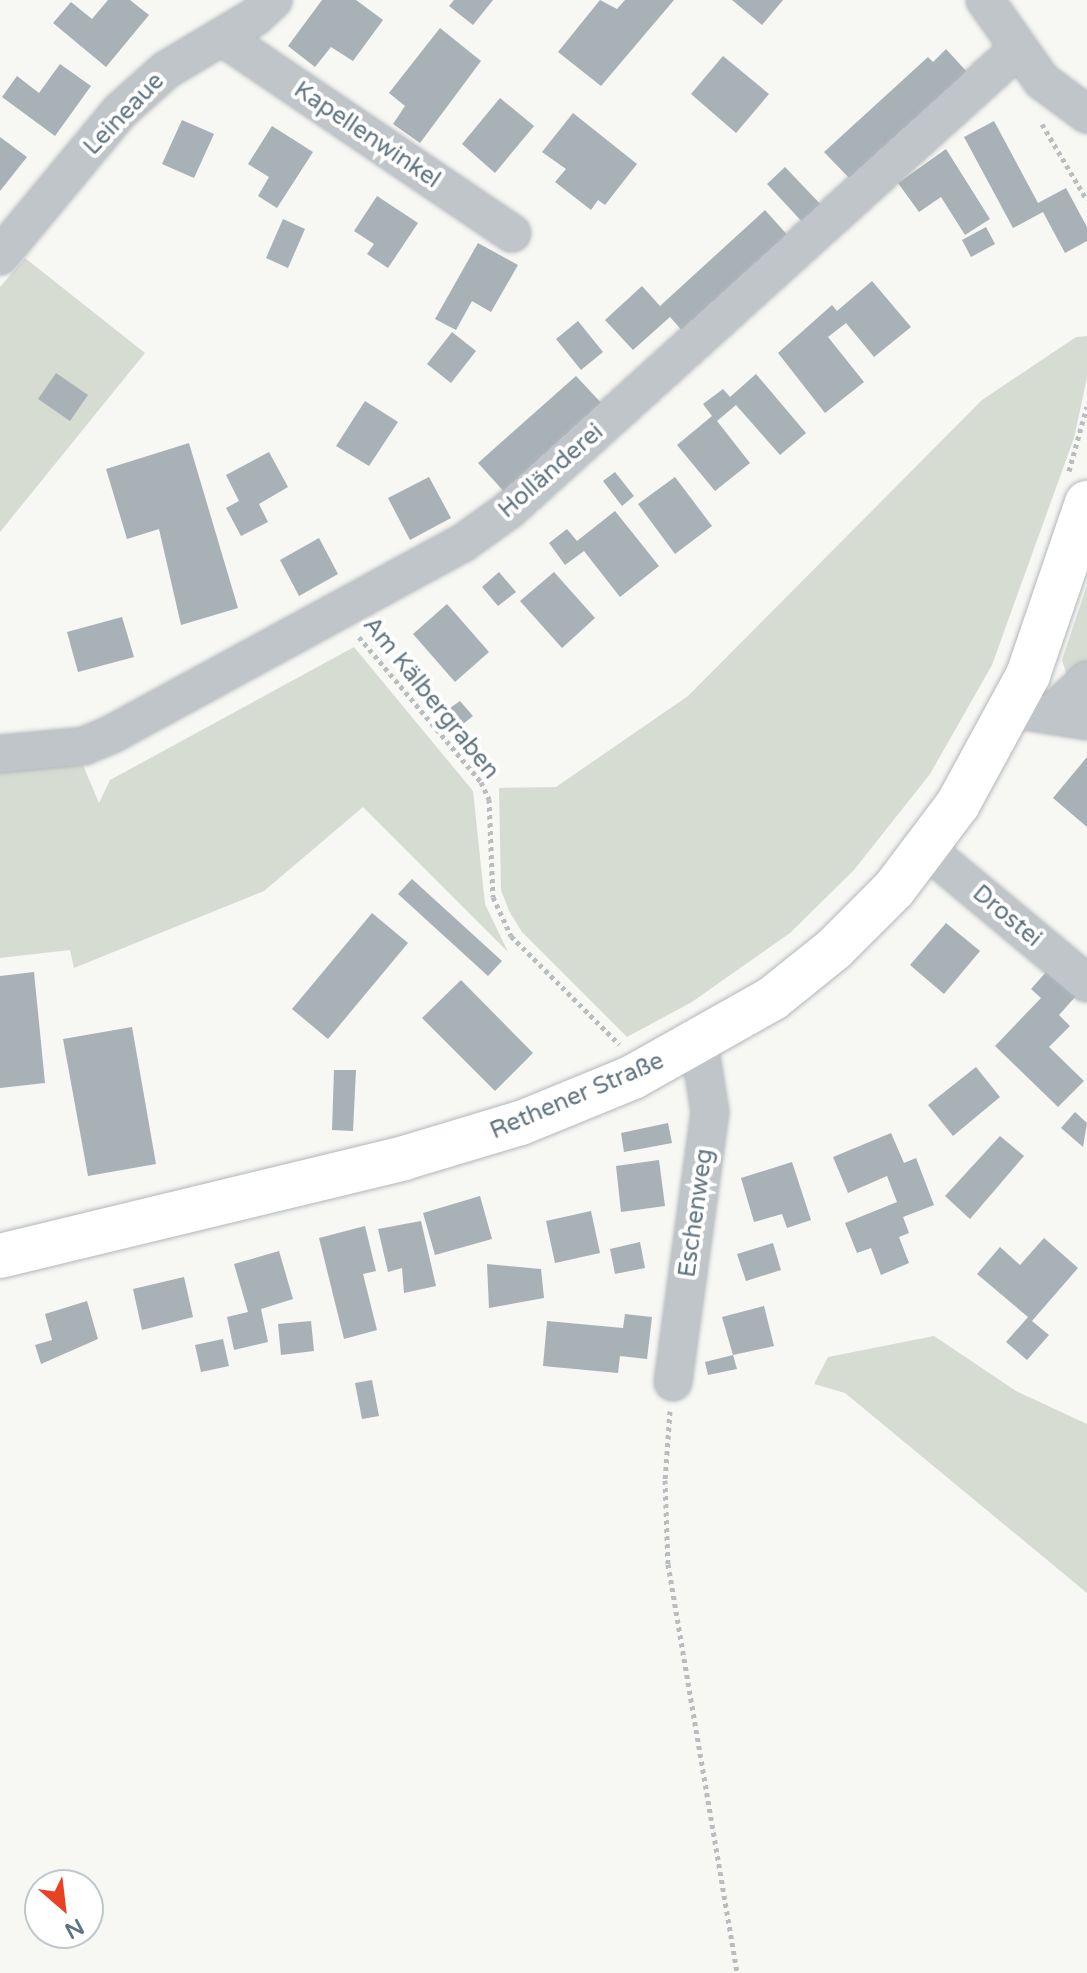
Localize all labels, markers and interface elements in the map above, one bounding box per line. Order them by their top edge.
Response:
street label: Leineaue [78,67,170,161]
street label: Kapellenwinkel [288,75,446,195]
street label: Holländerei [493,418,609,524]
street label: Am Kälbergraben [357,611,505,785]
street label: Drostei [967,879,1047,953]
street label: Rethener Straße [486,1046,668,1146]
street label: Eschenweg [673,1147,719,1279]
north arrow [24,1869,104,1949]
text: N [60,1913,88,1944]

